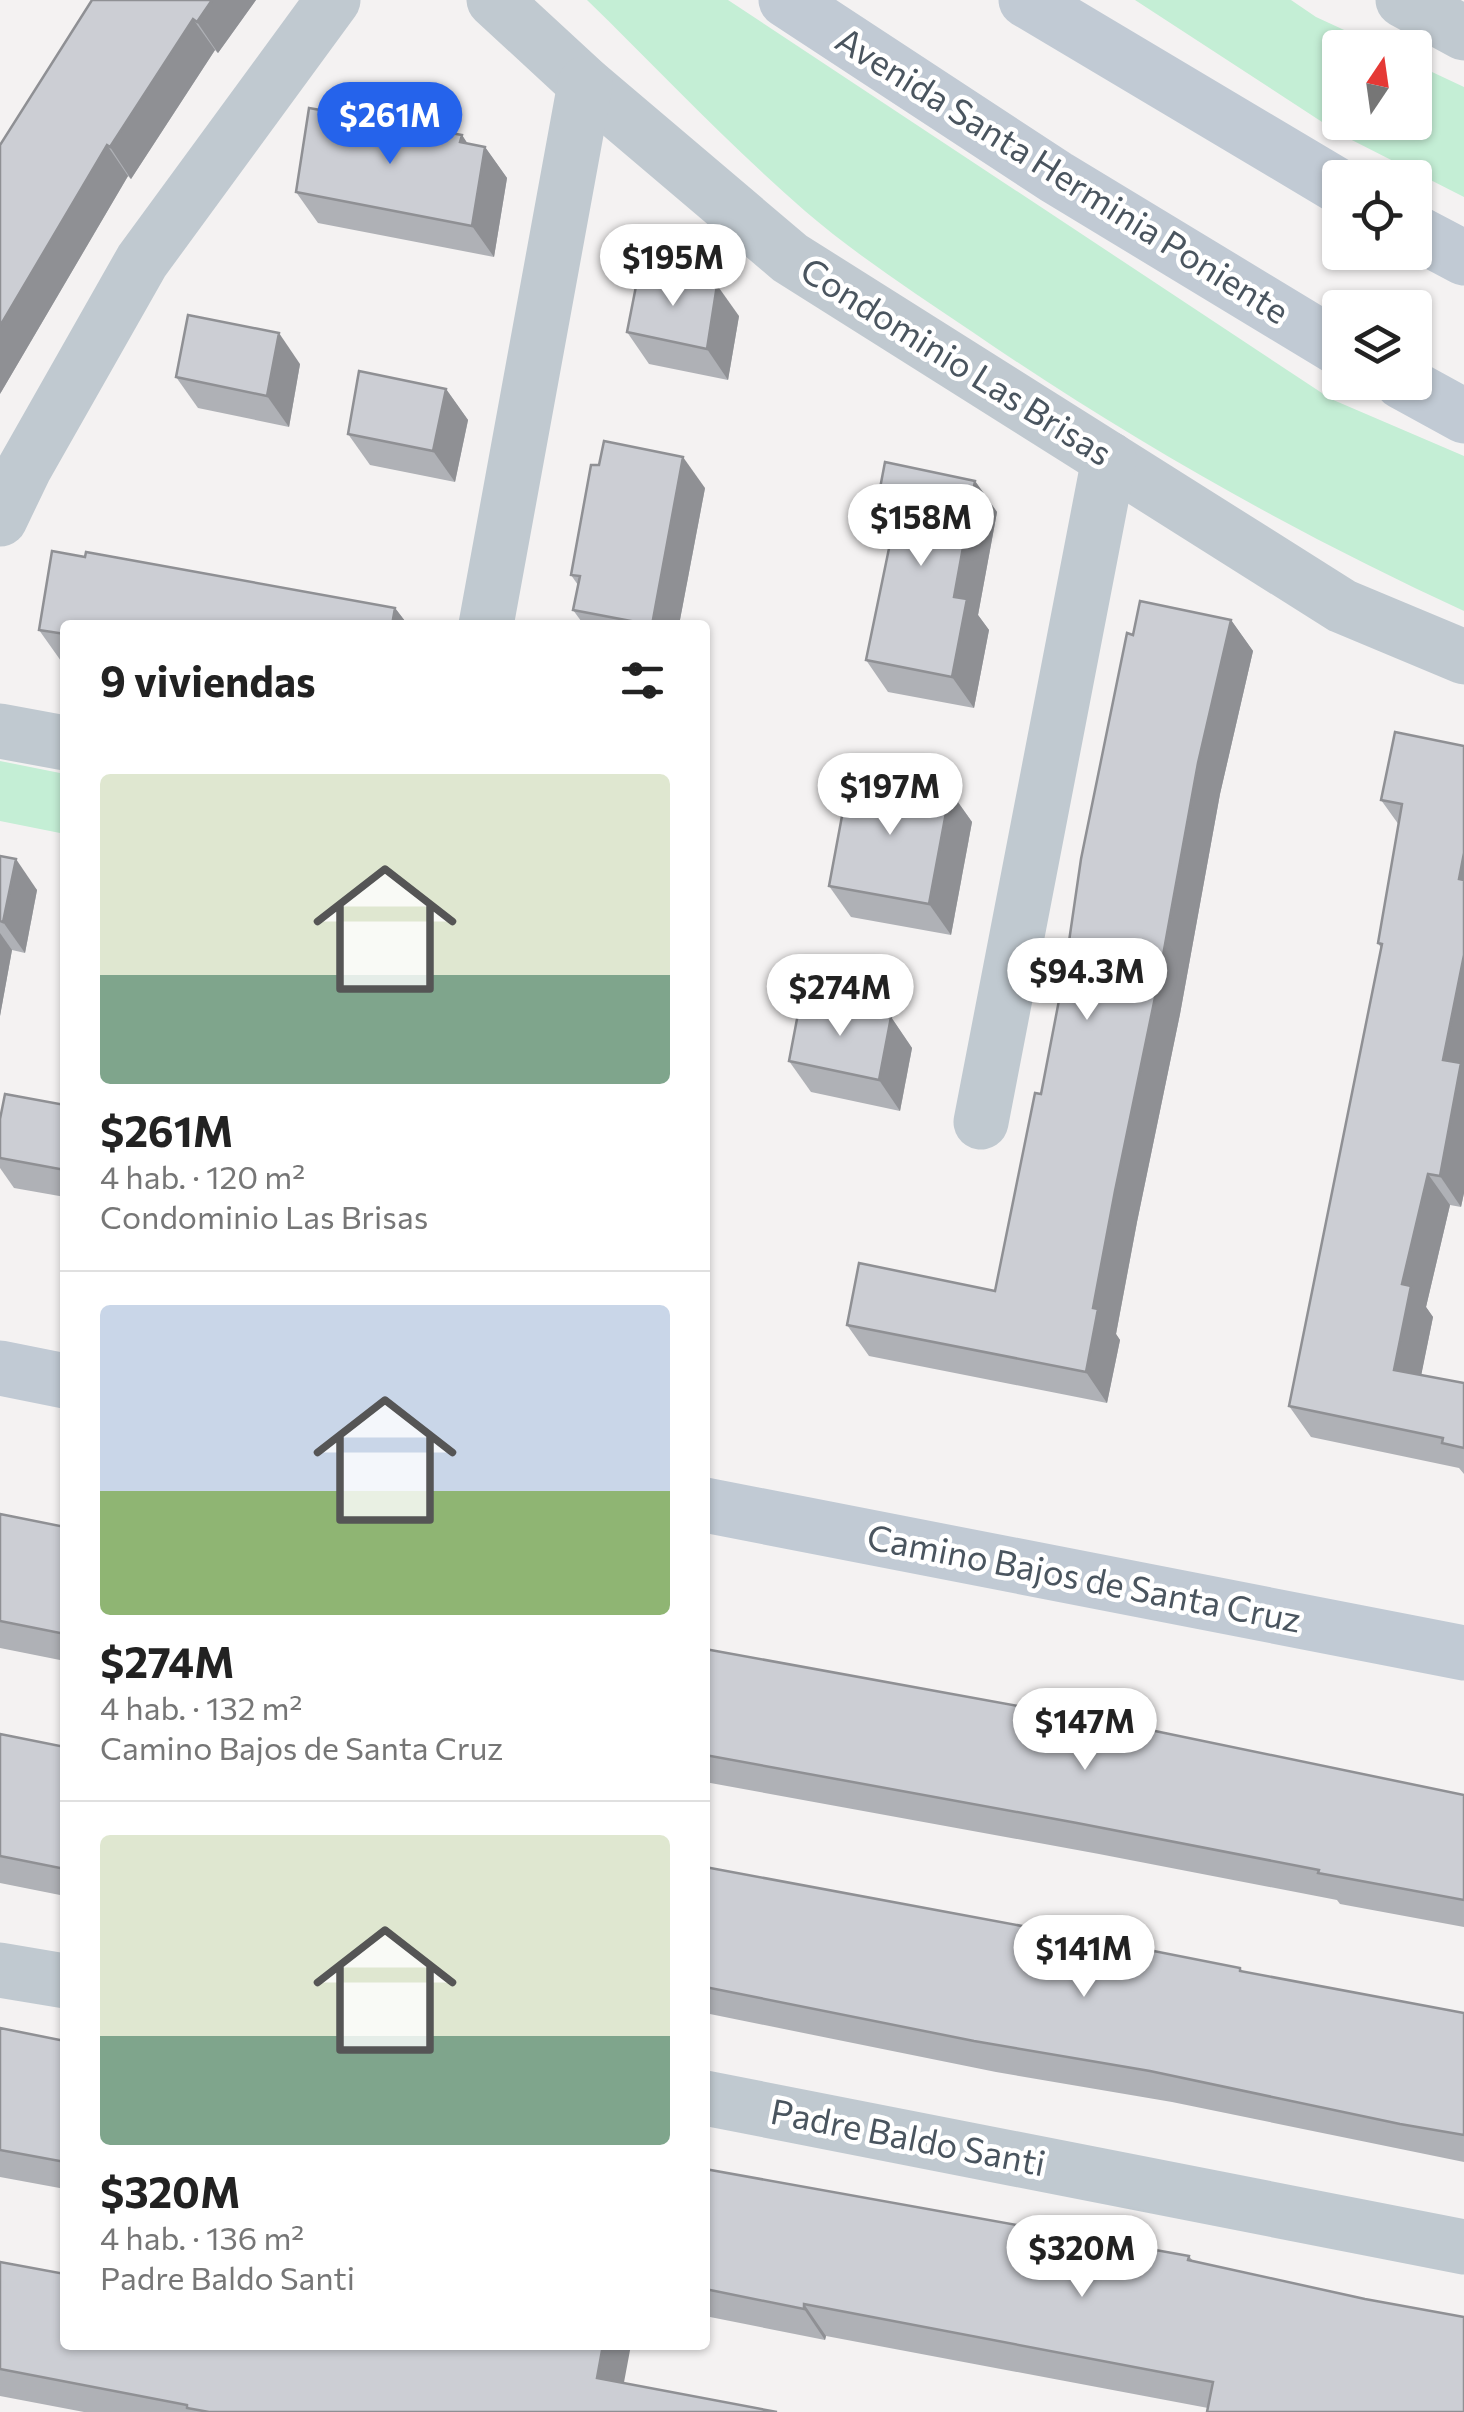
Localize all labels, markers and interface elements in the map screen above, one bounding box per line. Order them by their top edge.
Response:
street label: Avenida Santa Herminia Poniente [829,16,1298,331]
north arrow [1322,30,1432,140]
map controls [1322,30,1432,400]
pin: $261M [320,82,460,167]
text: $261M [339,94,441,134]
button: locate [1322,160,1432,270]
pin: $195M [603,224,743,309]
text: $195M [622,236,724,276]
street label: Condominio Las Brisas [794,247,1121,473]
button: layers [1322,290,1432,400]
pin: $158M [851,484,991,569]
text: $158M [870,496,972,536]
icon: filters [615,653,670,708]
text: 9 viviendas [100,654,316,706]
pin: $197M [820,753,960,838]
text: $197M [840,765,940,805]
icon: home [295,839,475,1019]
pin: $94.3M [1006,938,1168,1023]
text: $94.3M [1029,950,1145,990]
pin: $274M [770,954,910,1039]
text: $274M [789,966,891,1006]
text: $261M [100,1104,233,1156]
text: 4 hab. · 120 m² [100,1156,305,1196]
text: Condominio Las Brisas [100,1196,428,1236]
icon: home [295,1370,475,1550]
street label: Camino Bajos de Santa Cruz [864,1513,1305,1640]
text: $274M [100,1635,235,1687]
text: 4 hab. · 132 m² [100,1687,302,1727]
pin: $147M [1015,1688,1155,1773]
text: $147M [1035,1700,1135,1740]
text: Camino Bajos de Santa Cruz [100,1727,503,1767]
icon: home [295,1900,475,2080]
pin: $141M [1014,1915,1154,2000]
text: $141M [1036,1927,1132,1967]
street label: Padre Baldo Santi [767,2088,1049,2183]
text: $320M [100,2165,240,2217]
pin: $320M [1012,2215,1152,2300]
text: 4 hab. · 136 m² [100,2217,304,2257]
text: $320M [1029,2227,1135,2267]
text: Padre Baldo Santi [100,2257,355,2297]

